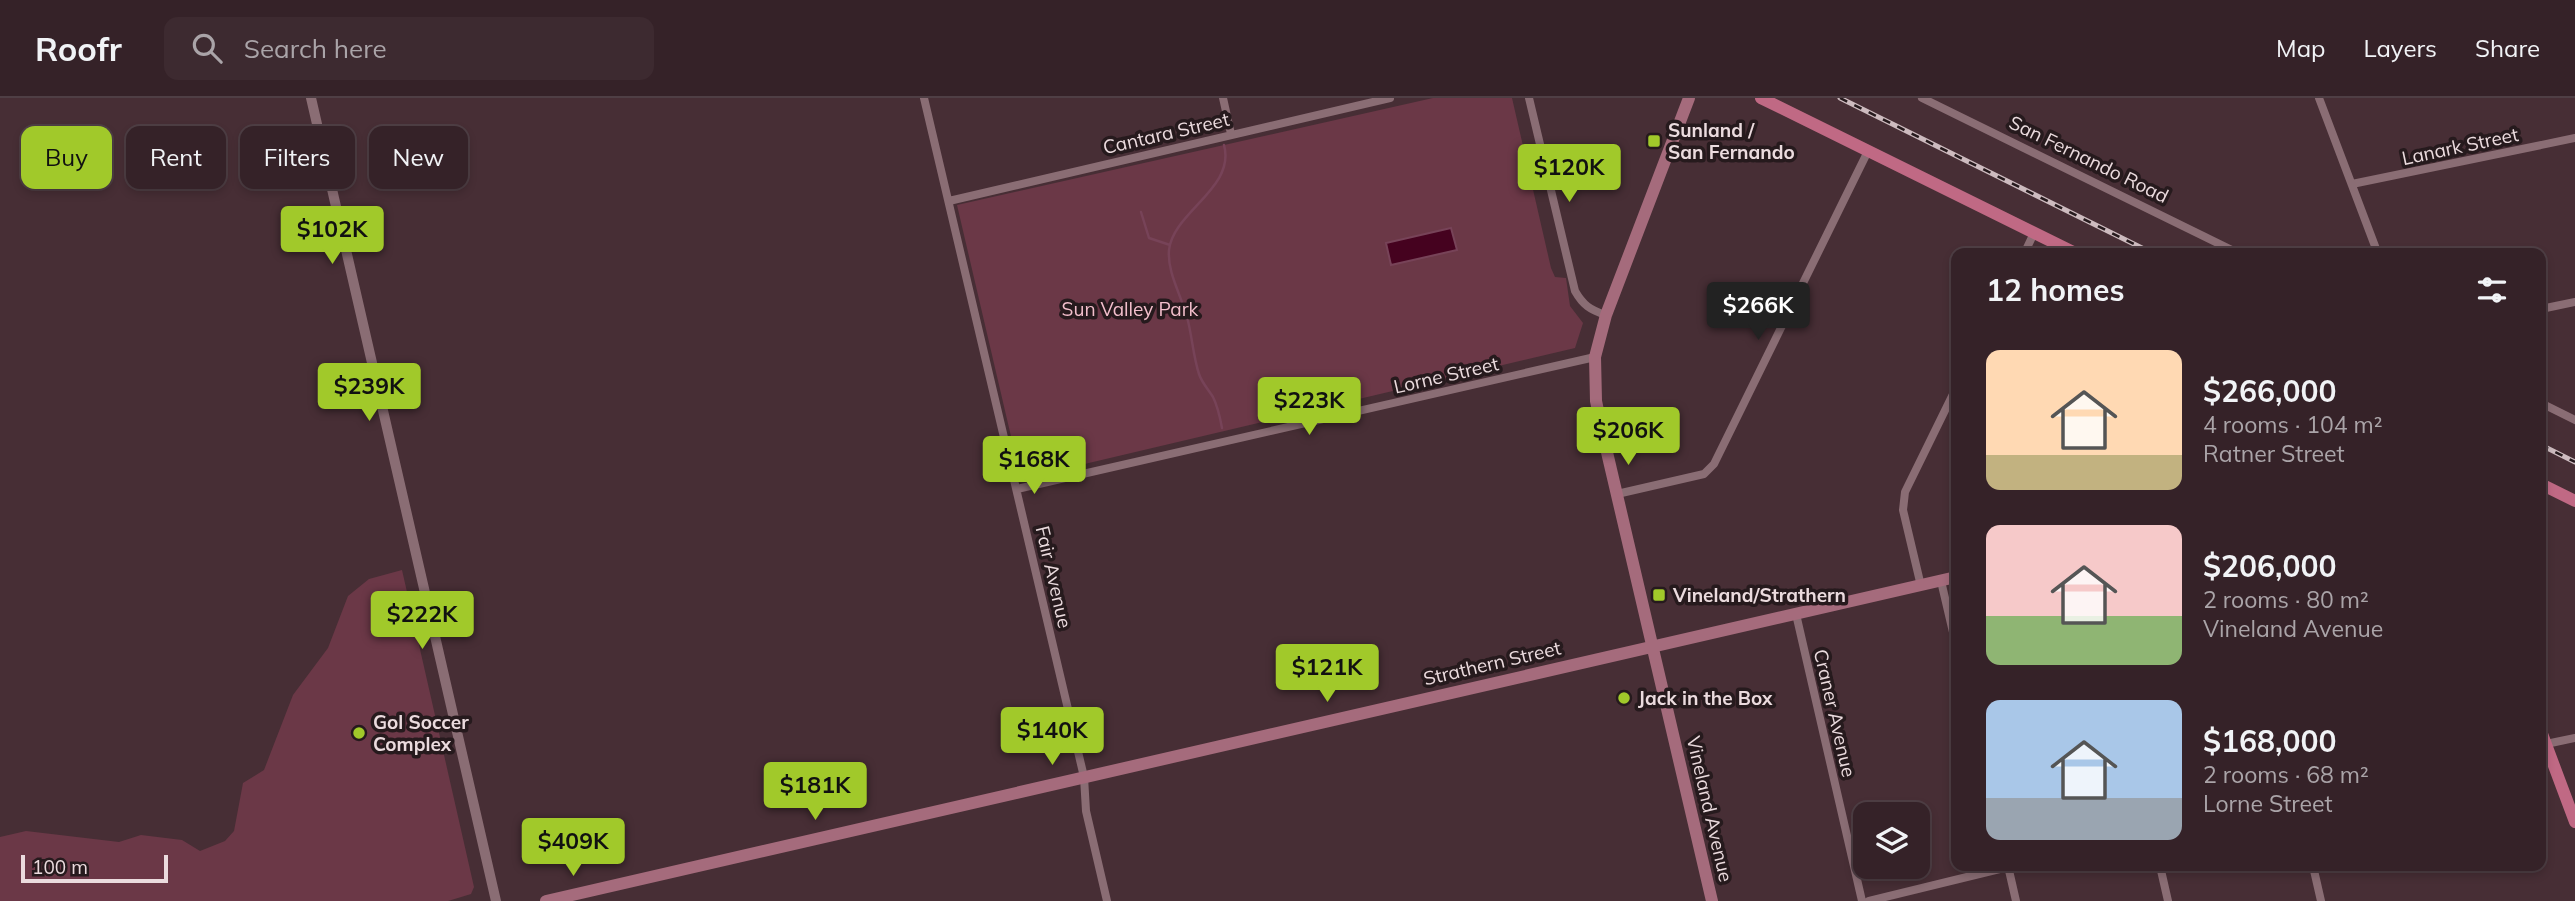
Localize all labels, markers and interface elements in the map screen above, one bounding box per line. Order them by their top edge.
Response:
search box [164,17,654,80]
text: Roofr [35,28,122,69]
icon: search [188,29,226,67]
text: Search here [244,32,387,65]
text: Map [2276,33,2325,63]
text: Layers [2363,33,2437,63]
text: Share [2475,33,2540,63]
street label: Cantara Street [1100,107,1232,159]
street label: San Fernando Road [2005,110,2173,208]
place label: Sunland / San Fernando [1668,118,1795,164]
street label: Lanark Street [2400,122,2521,170]
chip: Buy [21,126,112,189]
chip: Rent [126,126,226,189]
chip: Filters [240,126,355,189]
chip: New [369,126,468,189]
marker: Sunland / San Fernando [1646,133,1662,149]
pin: $120K [1520,144,1618,204]
text: $120K [1534,152,1604,181]
pin: $102K [283,206,381,266]
text: $102K [297,214,367,243]
text: 12 homes [1986,271,2125,309]
icon: filters [2473,271,2511,309]
pin: $266K [1709,282,1807,342]
text: $266K [1723,290,1793,319]
park label: Sun Valley Park [1062,297,1199,321]
street label: Lorne Street [1391,351,1501,399]
pin: $239K [320,364,418,423]
text: $239K [334,371,404,400]
text: $266,000 [2203,372,2336,410]
pin: $223K [1260,378,1358,437]
icon: home [2042,378,2126,462]
text: $223K [1274,385,1344,414]
pin: $206K [1579,408,1677,467]
text: 4 rooms · 104 m² [2203,410,2383,439]
text: $206K [1593,415,1663,444]
pin: $168K [985,436,1083,496]
text: Ratner Street [2203,439,2345,468]
text: $168K [999,444,1069,473]
street label: Fair Avenue [1031,524,1077,630]
text: $206,000 [2203,547,2336,585]
icon: home [2042,553,2126,637]
place label: Vineland/Strathern [1672,583,1846,607]
text: 2 rooms · 80 m² [2203,585,2369,614]
marker: Vineland/Strathern [1651,587,1667,603]
pin: $222K [373,592,471,651]
text: $222K [387,599,457,628]
text: Vineland Avenue [2203,614,2383,643]
street label: Strathern Street [1421,635,1563,690]
pin: $121K [1278,644,1376,704]
street label: Craner Avenue [1809,647,1861,779]
text: $121K [1292,652,1362,681]
place label: Jack in the Box [1638,686,1773,710]
marker: Jack in the Box [1616,690,1632,706]
pin: $140K [1003,708,1101,767]
place label: Gol Soccer Complex [373,710,469,756]
text: $140K [1017,715,1087,744]
text: $168,000 [2203,722,2336,760]
marker: Gol Soccer Complex [351,725,367,741]
icon: home [2042,728,2126,812]
street label: Vineland Avenue [1682,734,1738,884]
text: 2 rooms · 68 m² [2203,760,2369,789]
pin: $181K [766,762,864,822]
text: $181K [780,770,850,799]
text: Lorne Street [2203,789,2333,818]
map controls [1853,802,1930,879]
button: layers [1853,802,1930,879]
pin: $409K [524,818,622,878]
text: $409K [538,826,608,855]
scale bar [21,852,168,884]
text: 100 m [32,855,88,879]

